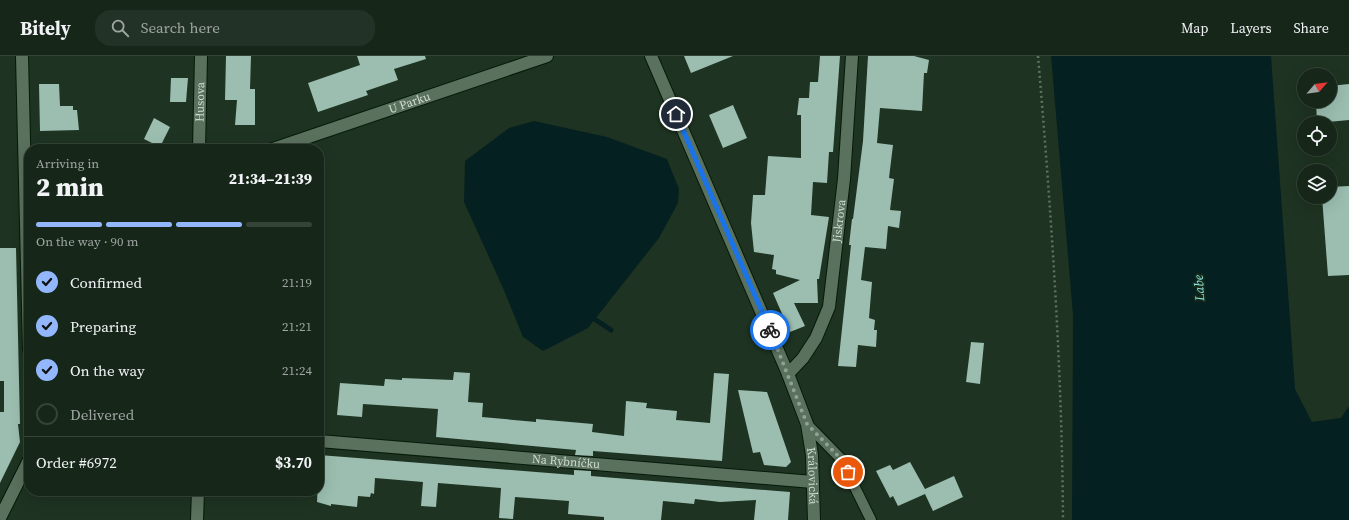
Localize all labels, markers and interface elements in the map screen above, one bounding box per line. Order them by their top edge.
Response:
search box [95,10,375,46]
text: Bitely [20,15,71,41]
icon: search [109,17,131,39]
text: Search here [141,17,220,38]
text: Map [1181,18,1208,38]
text: Layers [1230,18,1272,38]
text: Share [1294,18,1329,38]
north arrow [1297,68,1337,108]
map controls [1297,68,1337,204]
street label: Husova [192,81,208,122]
street label: U Parku [386,88,432,117]
pin [659,97,693,131]
icon: home [665,103,687,125]
button: locate [1297,116,1337,156]
text: Arriving in [36,155,99,172]
button: layers [1297,164,1337,204]
text: 21:34–21:39 [229,168,312,189]
text: 2 min [36,169,104,205]
street label: Jiskrova [829,198,850,244]
text: On the way · 90 m [36,233,138,250]
icon: check [36,271,58,293]
text: Confirmed [70,272,142,293]
text: 21:19 [282,274,312,291]
water label: Labe [1190,274,1208,302]
courier [750,310,790,350]
icon: check [36,315,58,337]
text: Preparing [70,316,136,337]
text: 21:21 [282,318,312,335]
icon: bike [759,319,781,341]
icon: check [36,359,58,381]
text: On the way [70,360,145,381]
text: 21:24 [282,362,312,379]
text: Delivered [70,404,134,425]
street label: Královická [803,446,822,506]
street label: Na Rybníčku [532,451,601,472]
text: Order #6972 [36,452,117,473]
text: $3.70 [275,452,312,473]
pin [831,455,865,489]
icon: bag [837,461,859,483]

